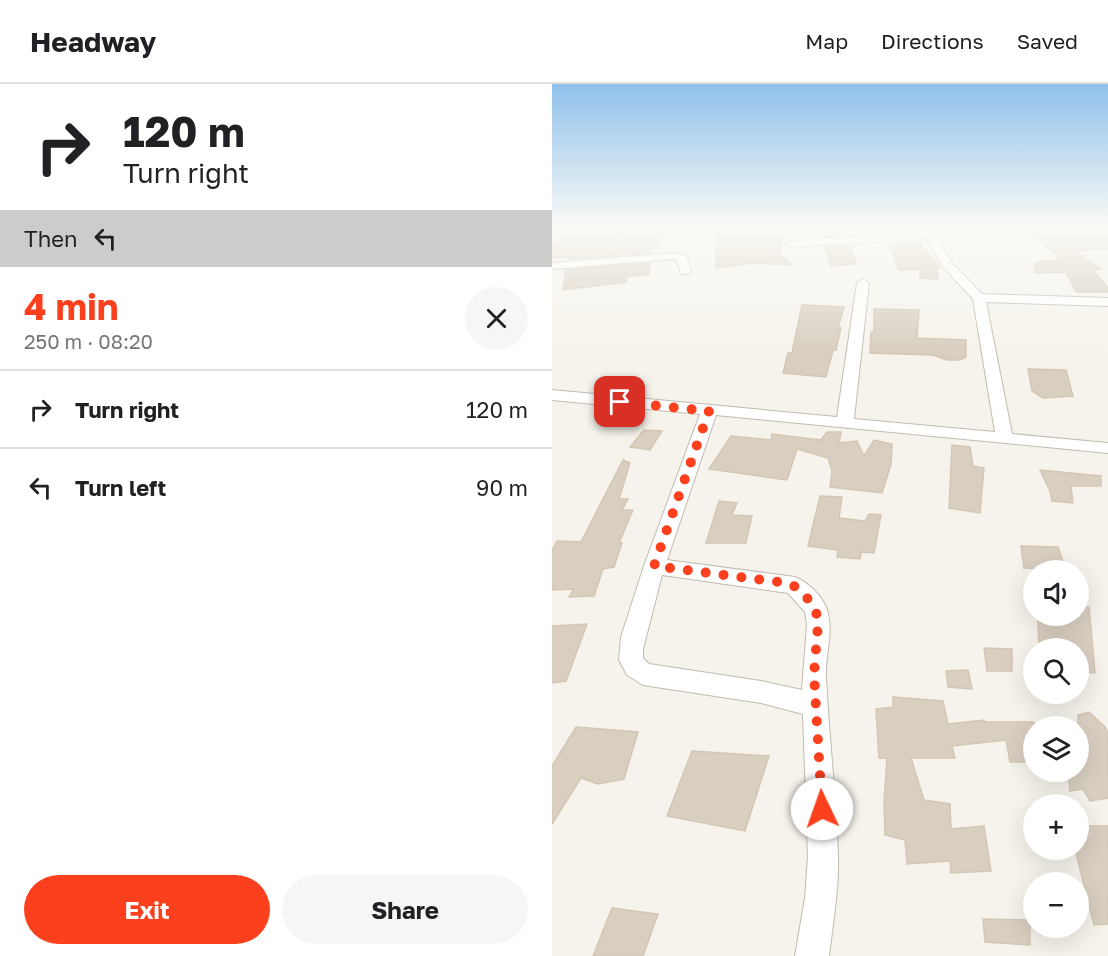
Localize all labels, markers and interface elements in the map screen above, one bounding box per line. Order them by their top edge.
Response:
text: Headway [30,25,156,58]
text: Map [805,28,848,54]
text: Directions [881,28,984,54]
text: Saved [1017,28,1078,54]
text: 120 m [123,106,245,156]
icon: right [24,108,102,186]
text: Turn right [123,157,249,189]
icon: left [89,222,122,255]
text: Then [24,225,77,252]
text: 4 min [24,285,119,328]
button: close [465,287,528,350]
text: 250 m · 08:20 [24,329,153,353]
pin [594,376,645,427]
icon: arrive [603,385,636,418]
icon: right [24,393,57,426]
text: Turn right [75,396,179,423]
text: 120 m [466,396,528,423]
icon: left [24,471,57,504]
text: Turn left [75,474,166,501]
text: 90 m [476,474,528,501]
map controls [1023,560,1089,938]
button: sound [1023,560,1089,626]
button: search [1023,638,1089,704]
button: layers [1023,716,1089,782]
position arrow [790,777,854,841]
button: + [1023,794,1089,860]
button: − [1023,872,1089,938]
button: Exit [24,875,270,944]
button: Share [282,875,528,944]

